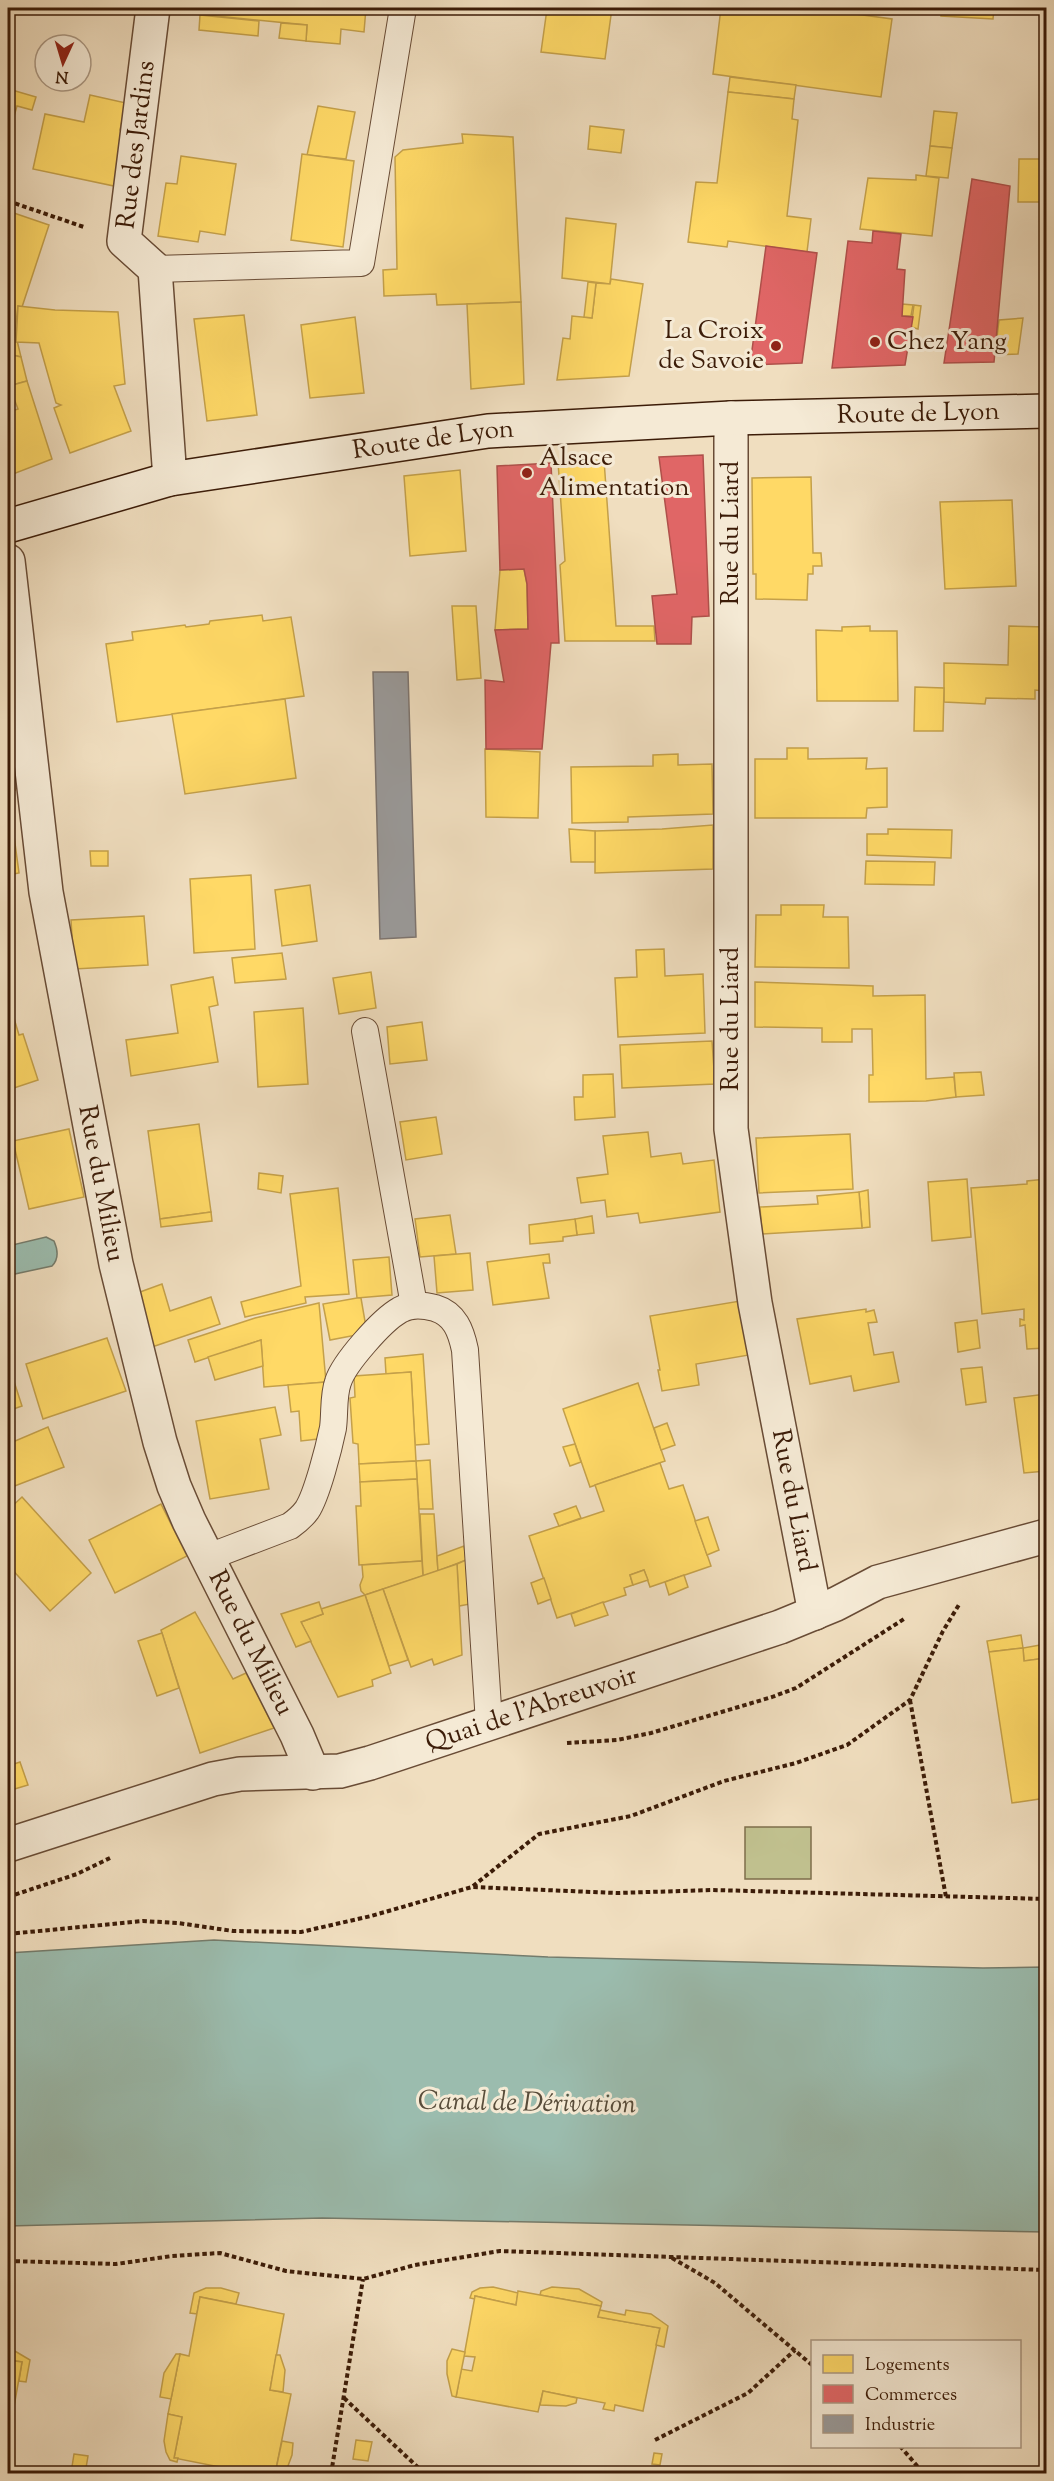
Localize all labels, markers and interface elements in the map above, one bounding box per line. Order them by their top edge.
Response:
north arrow [33,33,93,93]
street label: Rue des Jardins [108,59,166,231]
text: N [55,64,69,87]
place label: La Croix de Savoie [658,313,764,380]
place label: Chez Yang [887,324,1007,361]
marker: Chez Yang [868,335,882,349]
marker: La Croix de Savoie [769,339,783,353]
street label: Route de Lyon [837,394,1000,434]
street label: Route de Lyon [350,411,515,470]
place label: Alsace Alimentation [539,440,690,507]
street label: Rue du Liard [713,460,750,605]
marker: Alsace Alimentation [520,466,534,480]
street label: Rue du Liard [713,946,750,1091]
street label: Rue du Milieu [68,1102,134,1265]
street label: Rue du Liard [761,1426,825,1576]
street label: Rue du Milieu [198,1564,303,1722]
street label: Quai de l'Abreuvoir [421,1657,642,1762]
water label: Canal de Dérivation [418,2083,636,2125]
legend [811,2340,1021,2448]
text: Logements [865,2353,950,2379]
text: Commerces [865,2383,957,2409]
text: Industrie [865,2413,935,2439]

